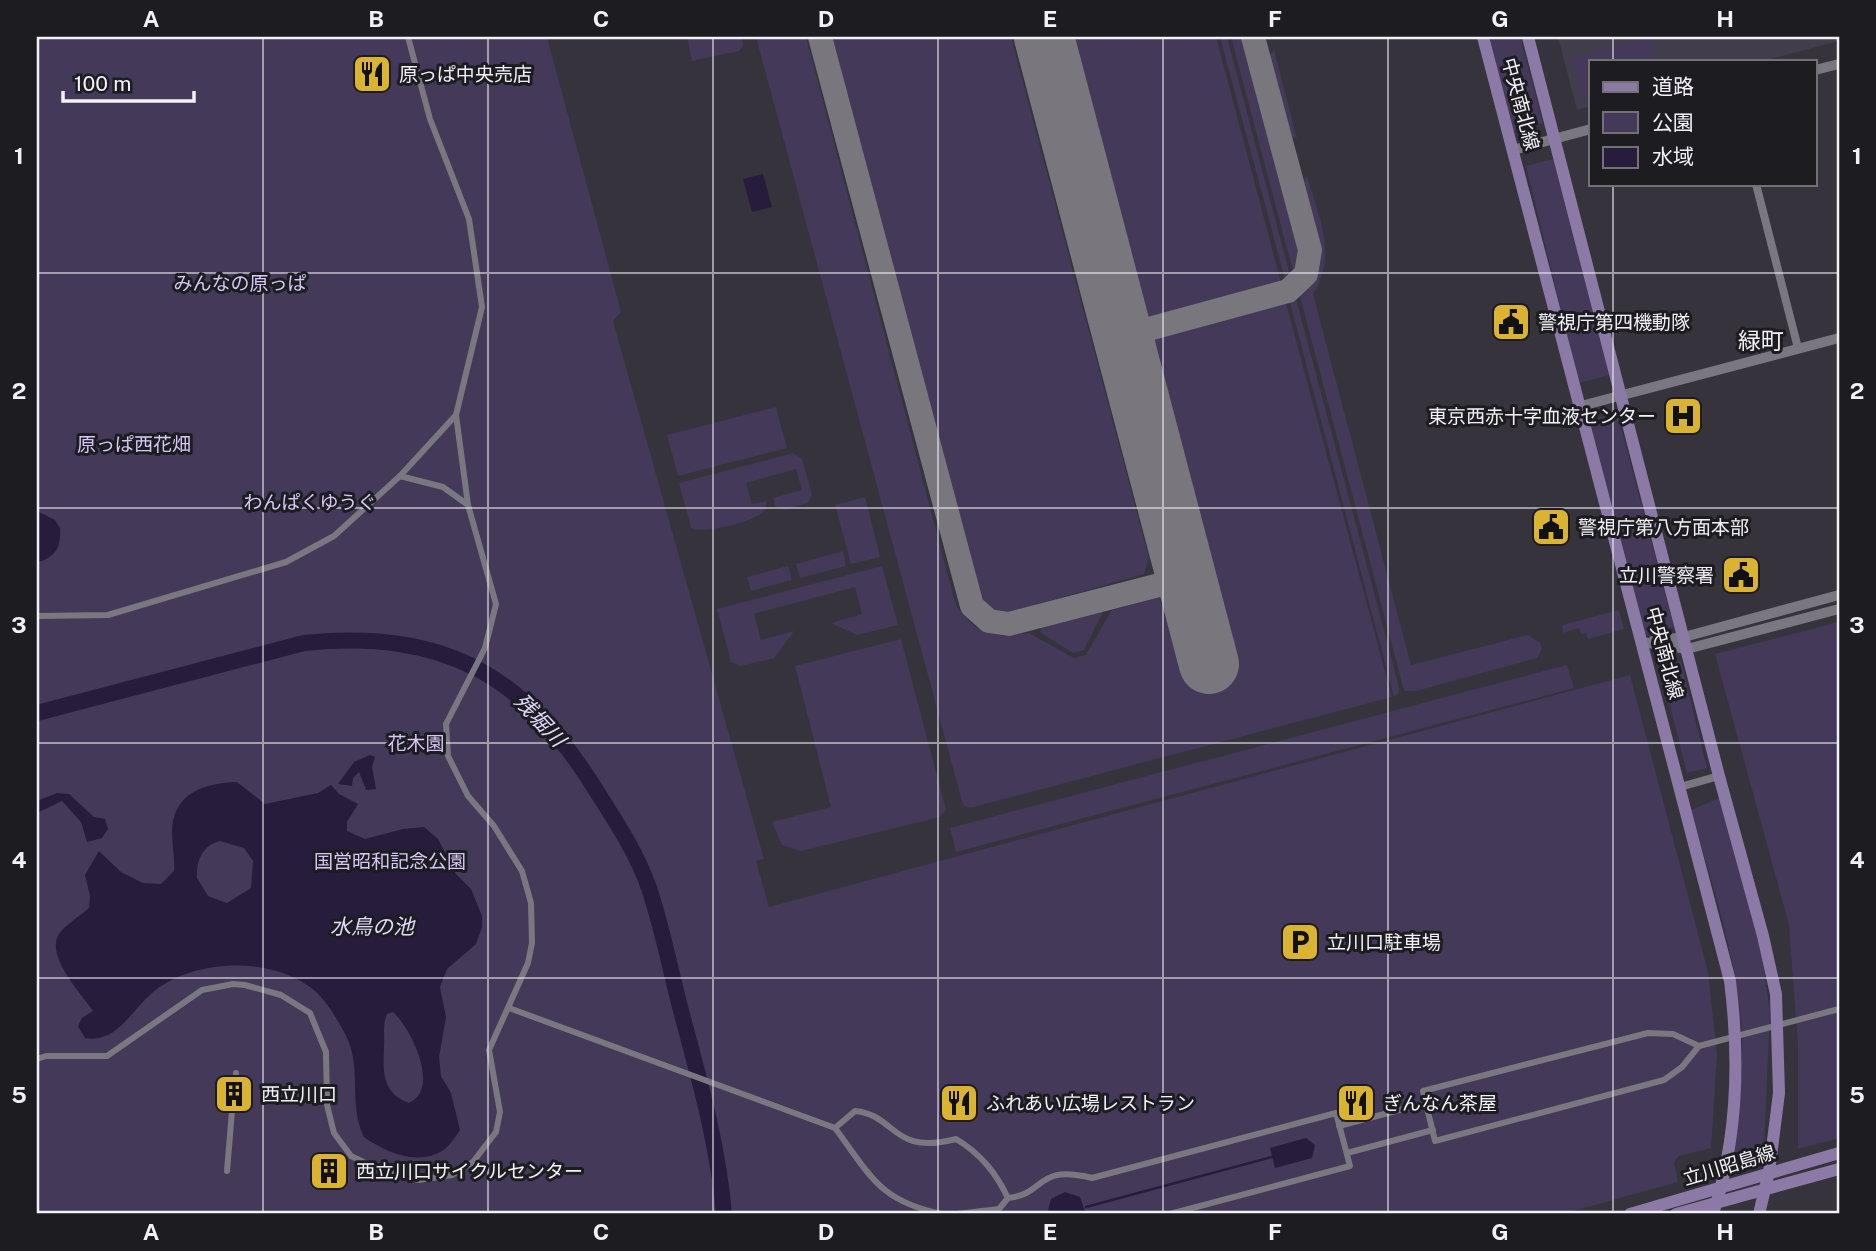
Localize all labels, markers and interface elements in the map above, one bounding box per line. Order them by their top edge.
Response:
text: A [143,5,160,32]
text: B [368,5,384,32]
text: C [593,5,609,32]
text: D [818,5,834,32]
text: E [1043,5,1057,32]
text: F [1268,5,1282,32]
text: G [1491,5,1509,32]
text: H [1716,5,1734,32]
restaurant icon: 原っぱ中央売店 [351,53,393,95]
street label: 中央南北線 [1498,55,1544,153]
scale bar [63,60,194,104]
legend [1589,60,1816,186]
place label: 原っぱ中央売店 [399,63,532,85]
text: 100 m [74,71,131,96]
text: 道路 [1652,74,1694,99]
text: 公園 [1652,110,1694,135]
text: 1 [14,142,24,169]
text: 1 [1852,142,1862,169]
text: 水域 [1652,144,1694,169]
park label: みんなの原っぱ [173,272,307,294]
public building icon: 警視庁第四機動隊 [1490,301,1532,343]
place label: 警視庁第四機動隊 [1538,311,1690,333]
district label: 緑町 [1738,327,1784,354]
text: 2 [12,377,26,404]
text: 2 [1850,377,1864,404]
hospital icon: 東京西赤十字血液センター [1662,395,1704,437]
place label: 東京西赤十字血液センター [1428,405,1656,427]
park label: 原っぱ西花畑 [77,433,191,455]
park label: わんぱくゆうぐ [243,491,377,513]
public building icon: 警視庁第八方面本部 [1530,506,1572,548]
place label: 警視庁第八方面本部 [1578,516,1749,538]
public building icon: 立川警察署 [1720,554,1762,596]
place label: 立川警察署 [1619,564,1714,586]
street label: 中央南北線 [1642,604,1688,702]
text: 3 [11,611,27,638]
text: 3 [1849,611,1865,638]
water label: 残堀川 [509,688,572,753]
park label: 花木園 [387,732,445,754]
text: 4 [11,846,27,873]
text: 4 [1849,846,1865,873]
park label: 国営昭和記念公園 [314,850,466,872]
water label: 水鳥の池 [330,914,416,939]
parking icon: 立川口駐車場 [1279,921,1321,963]
place label: 立川口駐車場 [1327,931,1441,953]
building icon: 西立川口 [213,1073,255,1115]
text: 5 [11,1081,27,1108]
text: 5 [1849,1081,1865,1108]
restaurant icon: ふれあい広場レストラン [938,1082,980,1124]
restaurant icon: ぎんなん茶屋 [1335,1082,1377,1124]
place label: 西立川口 [261,1083,337,1105]
place label: ふれあい広場レストラン [986,1092,1195,1114]
place label: ぎんなん茶屋 [1383,1092,1497,1114]
street label: 立川昭島線 [1680,1141,1778,1189]
building icon: 西立川口サイクルセンター [308,1150,350,1192]
place label: 西立川口サイクルセンター [356,1160,583,1182]
text: A [143,1218,160,1245]
text: B [368,1218,384,1245]
text: C [593,1218,609,1245]
text: D [818,1218,834,1245]
text: E [1043,1218,1057,1245]
text: F [1268,1218,1282,1245]
text: G [1491,1218,1509,1245]
text: H [1716,1218,1734,1245]

